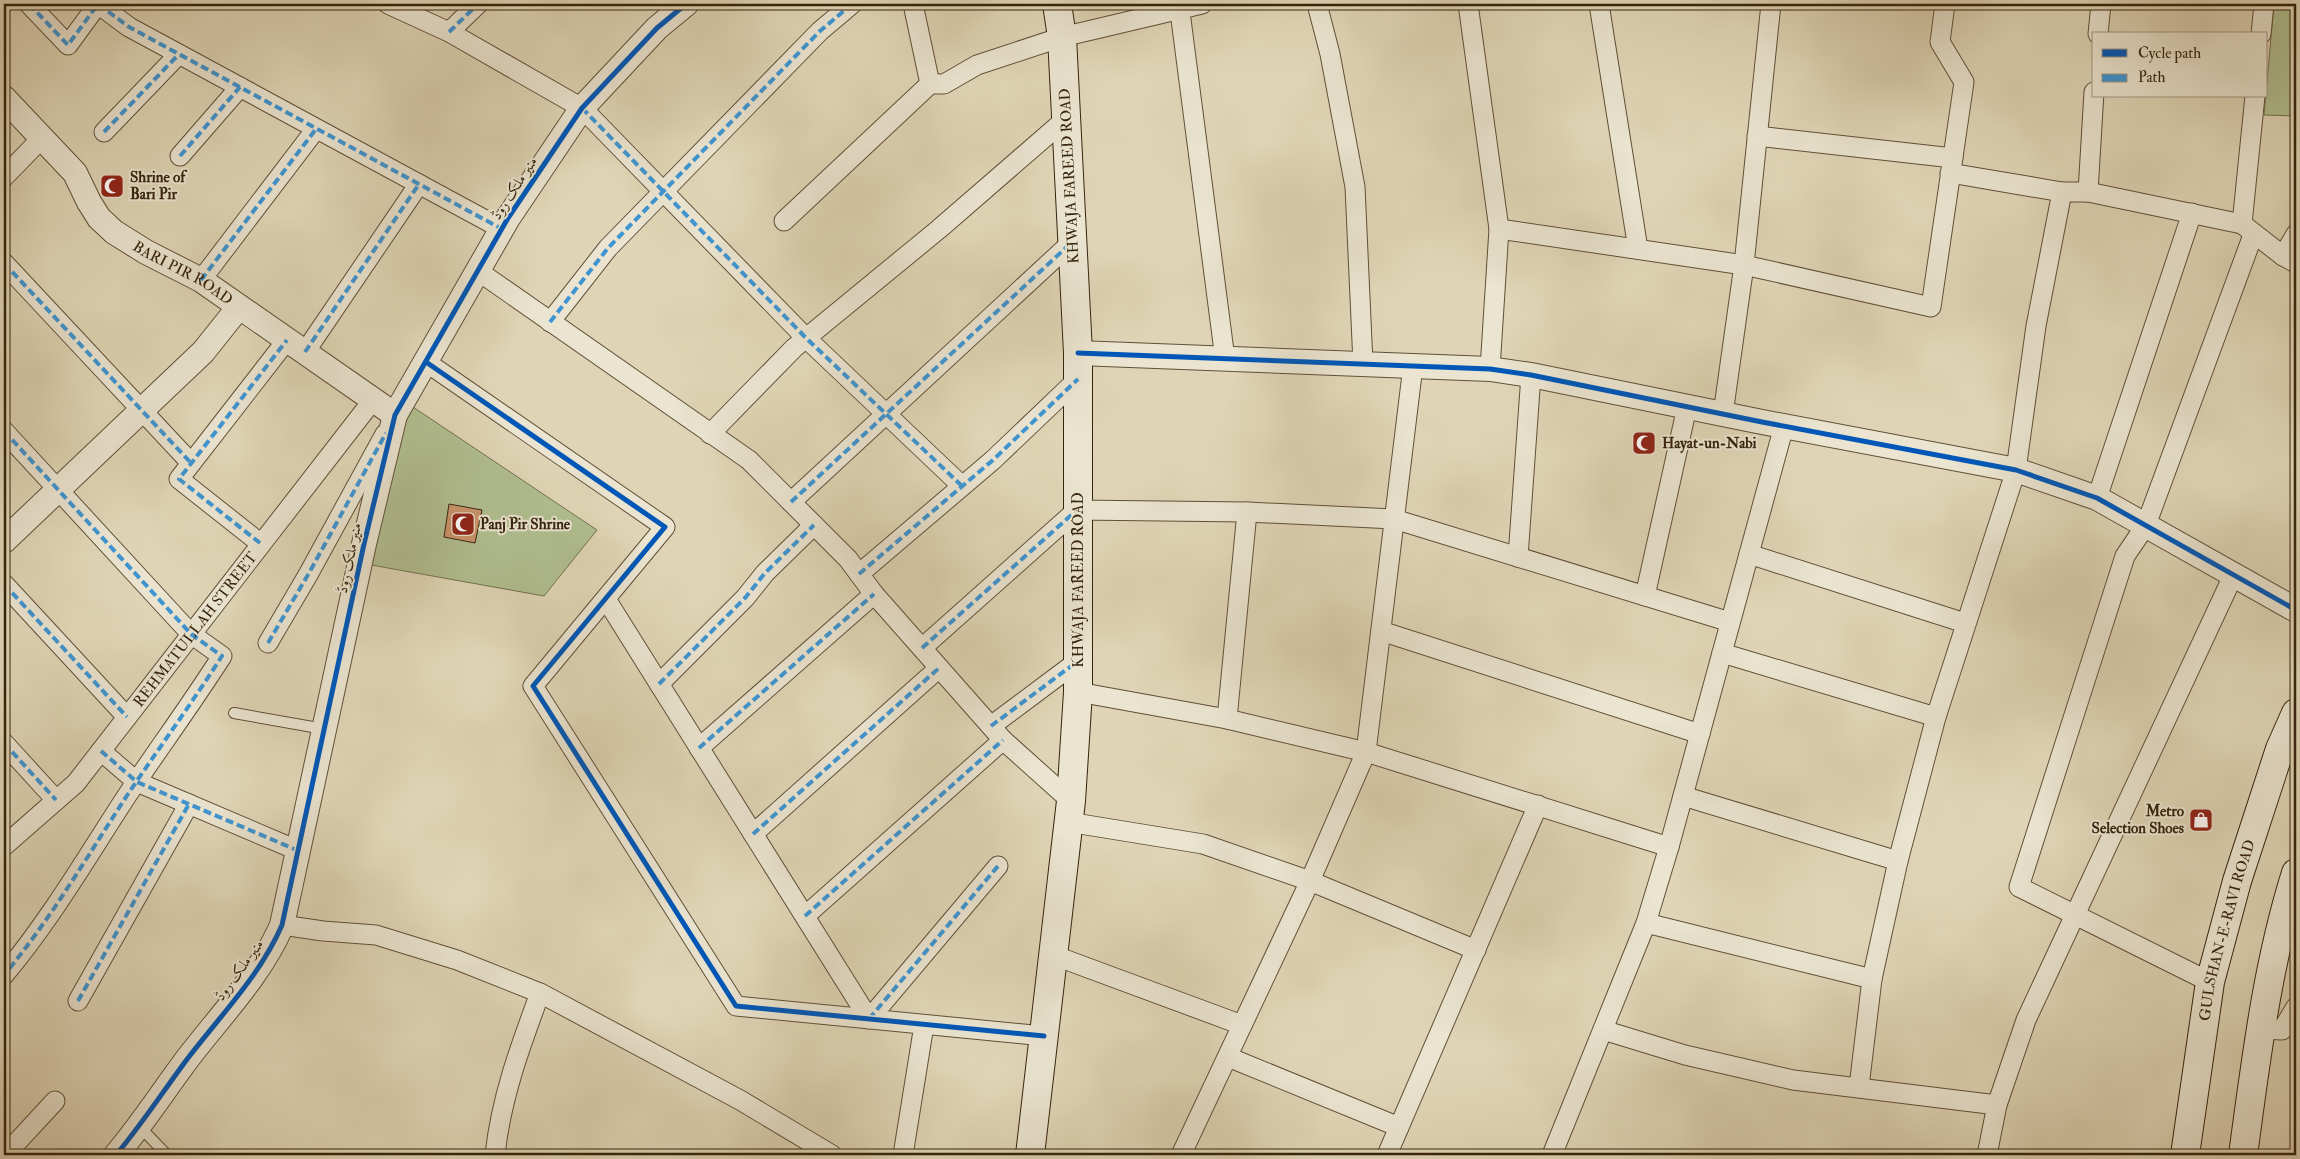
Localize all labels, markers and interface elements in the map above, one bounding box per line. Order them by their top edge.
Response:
legend [2092,32,2268,98]
text: Cycle path [2138,44,2201,64]
text: Path [2138,68,2165,87]
street label: KHWAJA FAREED ROAD [1055,88,1085,264]
street label: منیر ملک روڈ [487,153,542,223]
place label: Shrine of Bari Pir [130,168,188,204]
mosque icon: Shrine of Bari Pir [99,173,125,199]
street label: BARI PIR ROAD [129,237,236,309]
mosque icon: Hayat-un-Nabi [1631,430,1657,456]
place label: Hayat-un-Nabi [1662,434,1757,454]
street label: KHWAJA FAREED ROAD [1069,492,1089,668]
mosque icon: Panj Pir Shrine [450,511,476,537]
place label: Panj Pir Shrine [480,515,571,534]
street label: منیر ملک روڈ [333,521,366,595]
street label: REHMATULLAH STREET [129,548,262,711]
place label: Metro Selection Shoes [2092,802,2185,838]
shop icon: Metro Selection Shoes [2188,807,2214,833]
street label: GULSHAN-E-RAVI ROAD [2196,837,2260,1022]
street label: منیر ملک روڈ [211,936,268,1005]

